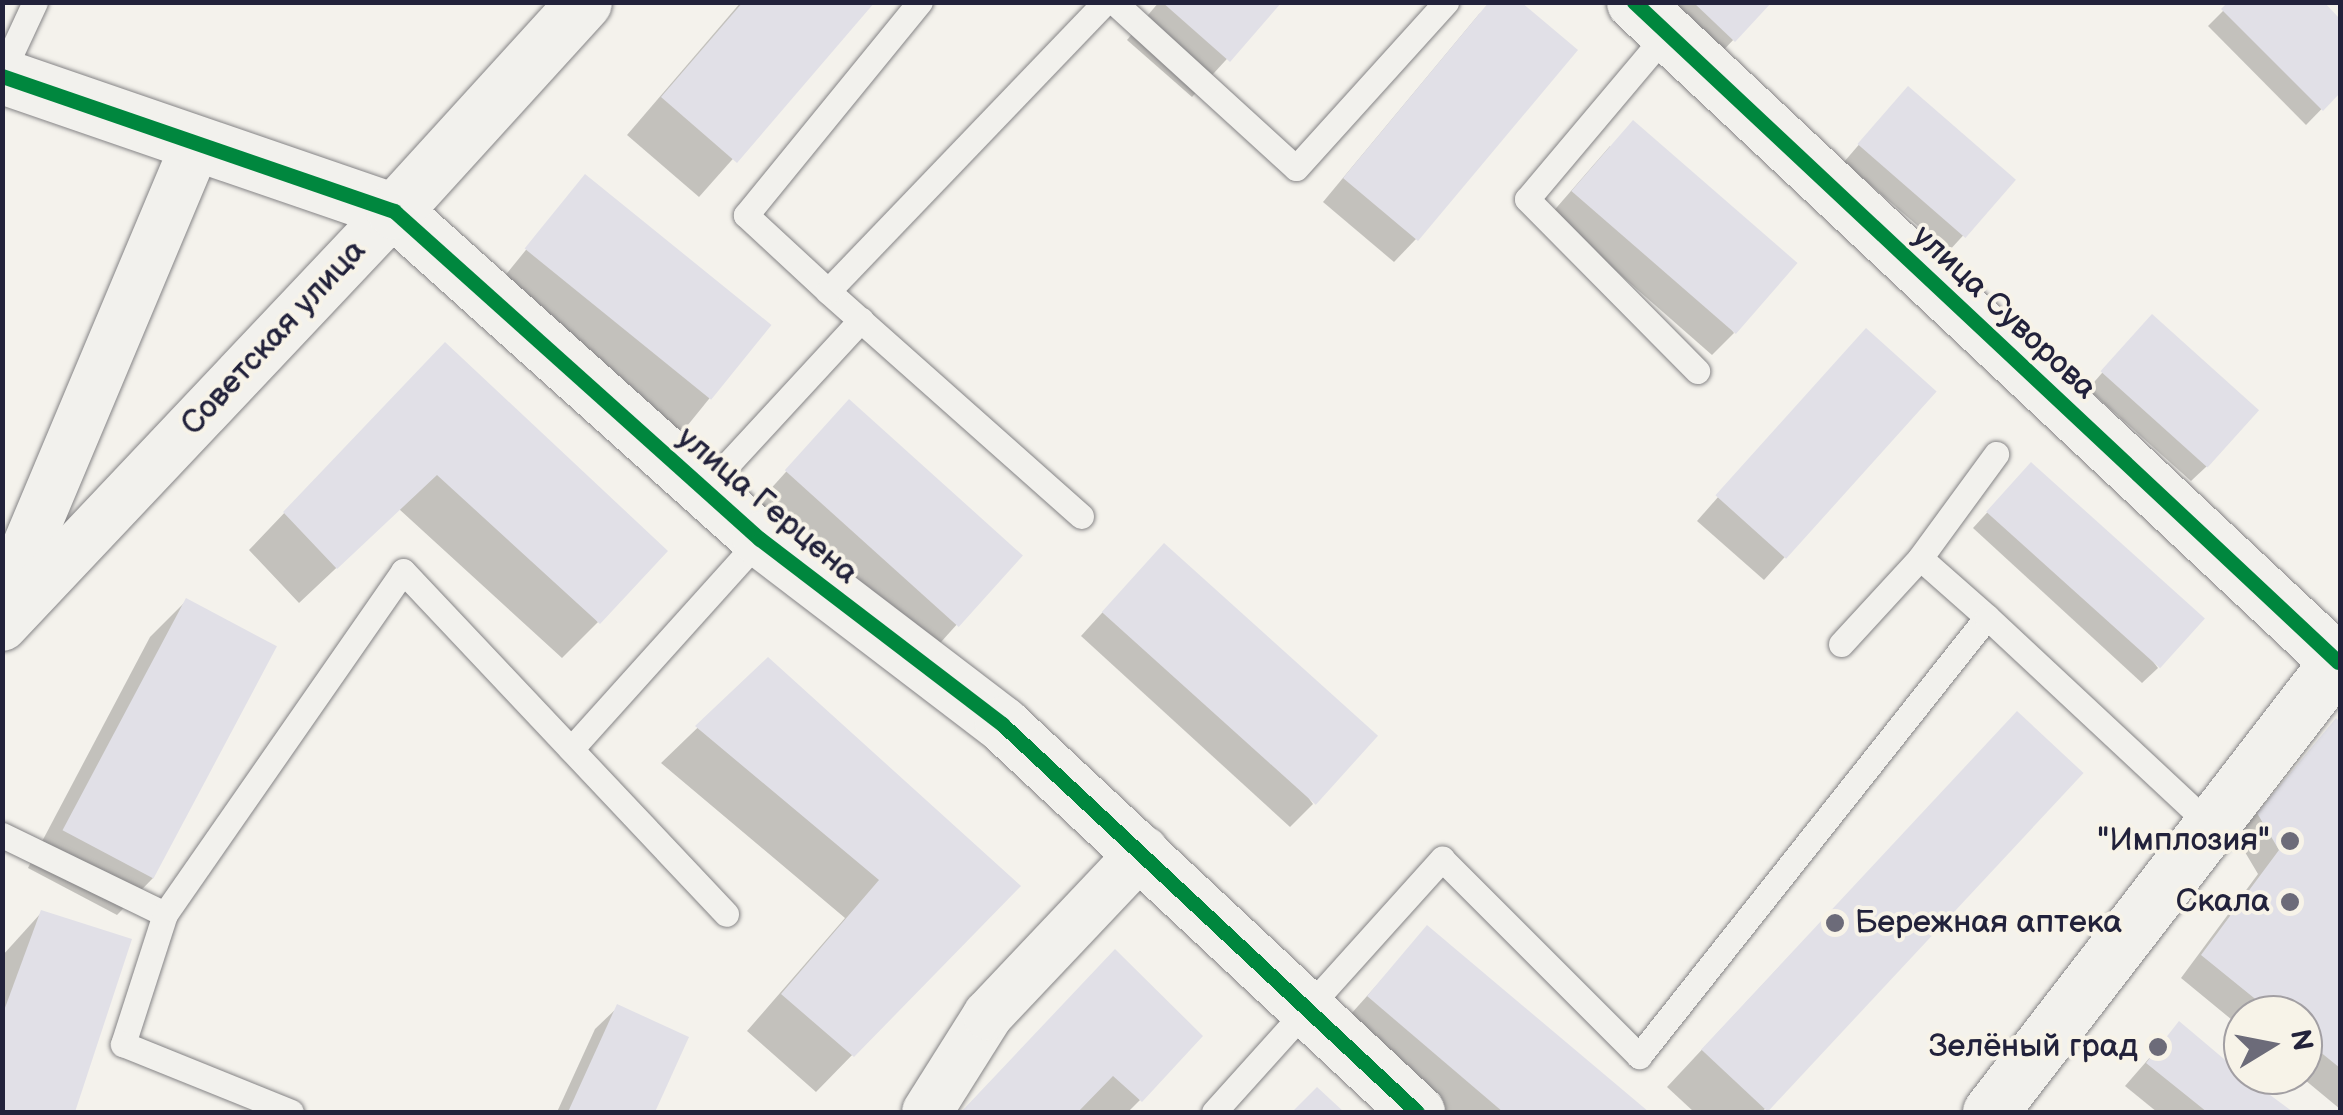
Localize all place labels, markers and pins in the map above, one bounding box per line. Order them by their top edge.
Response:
place label: "Имплозия" [2097,822,2270,860]
marker: "Имплозия" [2279,830,2301,852]
place label: Скала [2176,883,2270,921]
marker: Скала [2279,891,2301,913]
place label: Бережная аптека [1855,904,2122,942]
marker: Бережная аптека [1824,912,1846,934]
place label: Зелёный град [1929,1028,2138,1066]
marker: Зелёный град [2147,1036,2169,1058]

